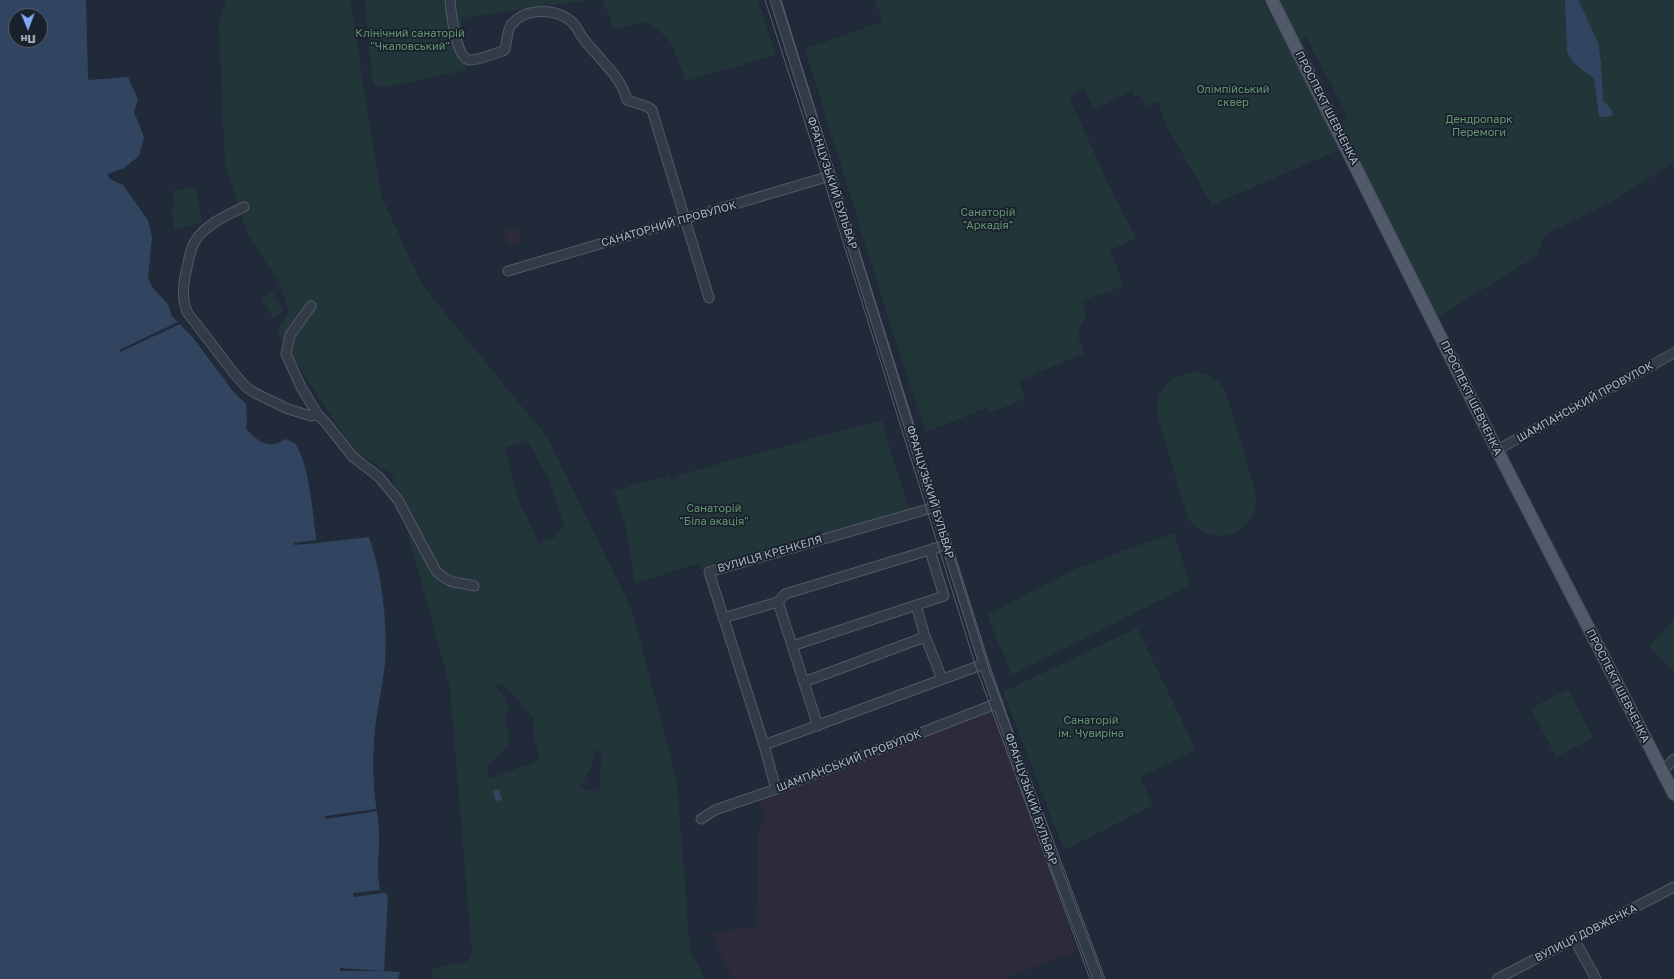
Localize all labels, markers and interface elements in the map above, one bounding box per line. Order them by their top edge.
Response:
north arrow [8,8,48,48]
park label: Клінічний санаторій "Чкаловський" [355,27,465,53]
text: Пн [21,33,36,46]
street label: ПРОСПЕКТ ШЕВЧЕНКА [1293,49,1361,167]
park label: Олімпійський сквер [1197,83,1269,109]
park label: Дендропарк Перемоги [1446,113,1512,139]
street label: ФРАНЦУЗЬКИЙ БУЛЬВАР [804,115,860,251]
street label: САНАТОРНИЙ ПРОВУЛОК [600,198,738,250]
park label: Санаторій "Аркадія" [961,206,1015,232]
street label: ПРОСПЕКТ ШЕВЧЕНКА [1437,339,1505,457]
street label: ШАМПАНСЬКИЙ ПРОВУЛОК [1514,359,1656,445]
street label: ФРАНЦУЗЬКИЙ БУЛЬВАР [903,424,957,560]
park label: Санаторій "Біла акація" [680,502,748,528]
street label: ВУЛИЦЯ КРЕНКЕЛЯ [716,533,824,575]
street label: ПРОСПЕКТ ШЕВЧЕНКА [1584,627,1652,745]
park label: Санаторій ім. Чувиріна [1058,714,1124,740]
street label: ШАМПАНСЬКИЙ ПРОВУЛОК [775,727,923,795]
street label: ФРАНЦУЗЬКИЙ БУЛЬВАР [1002,731,1060,867]
street label: ВУЛИЦЯ ДОВЖЕНКА [1533,902,1639,964]

